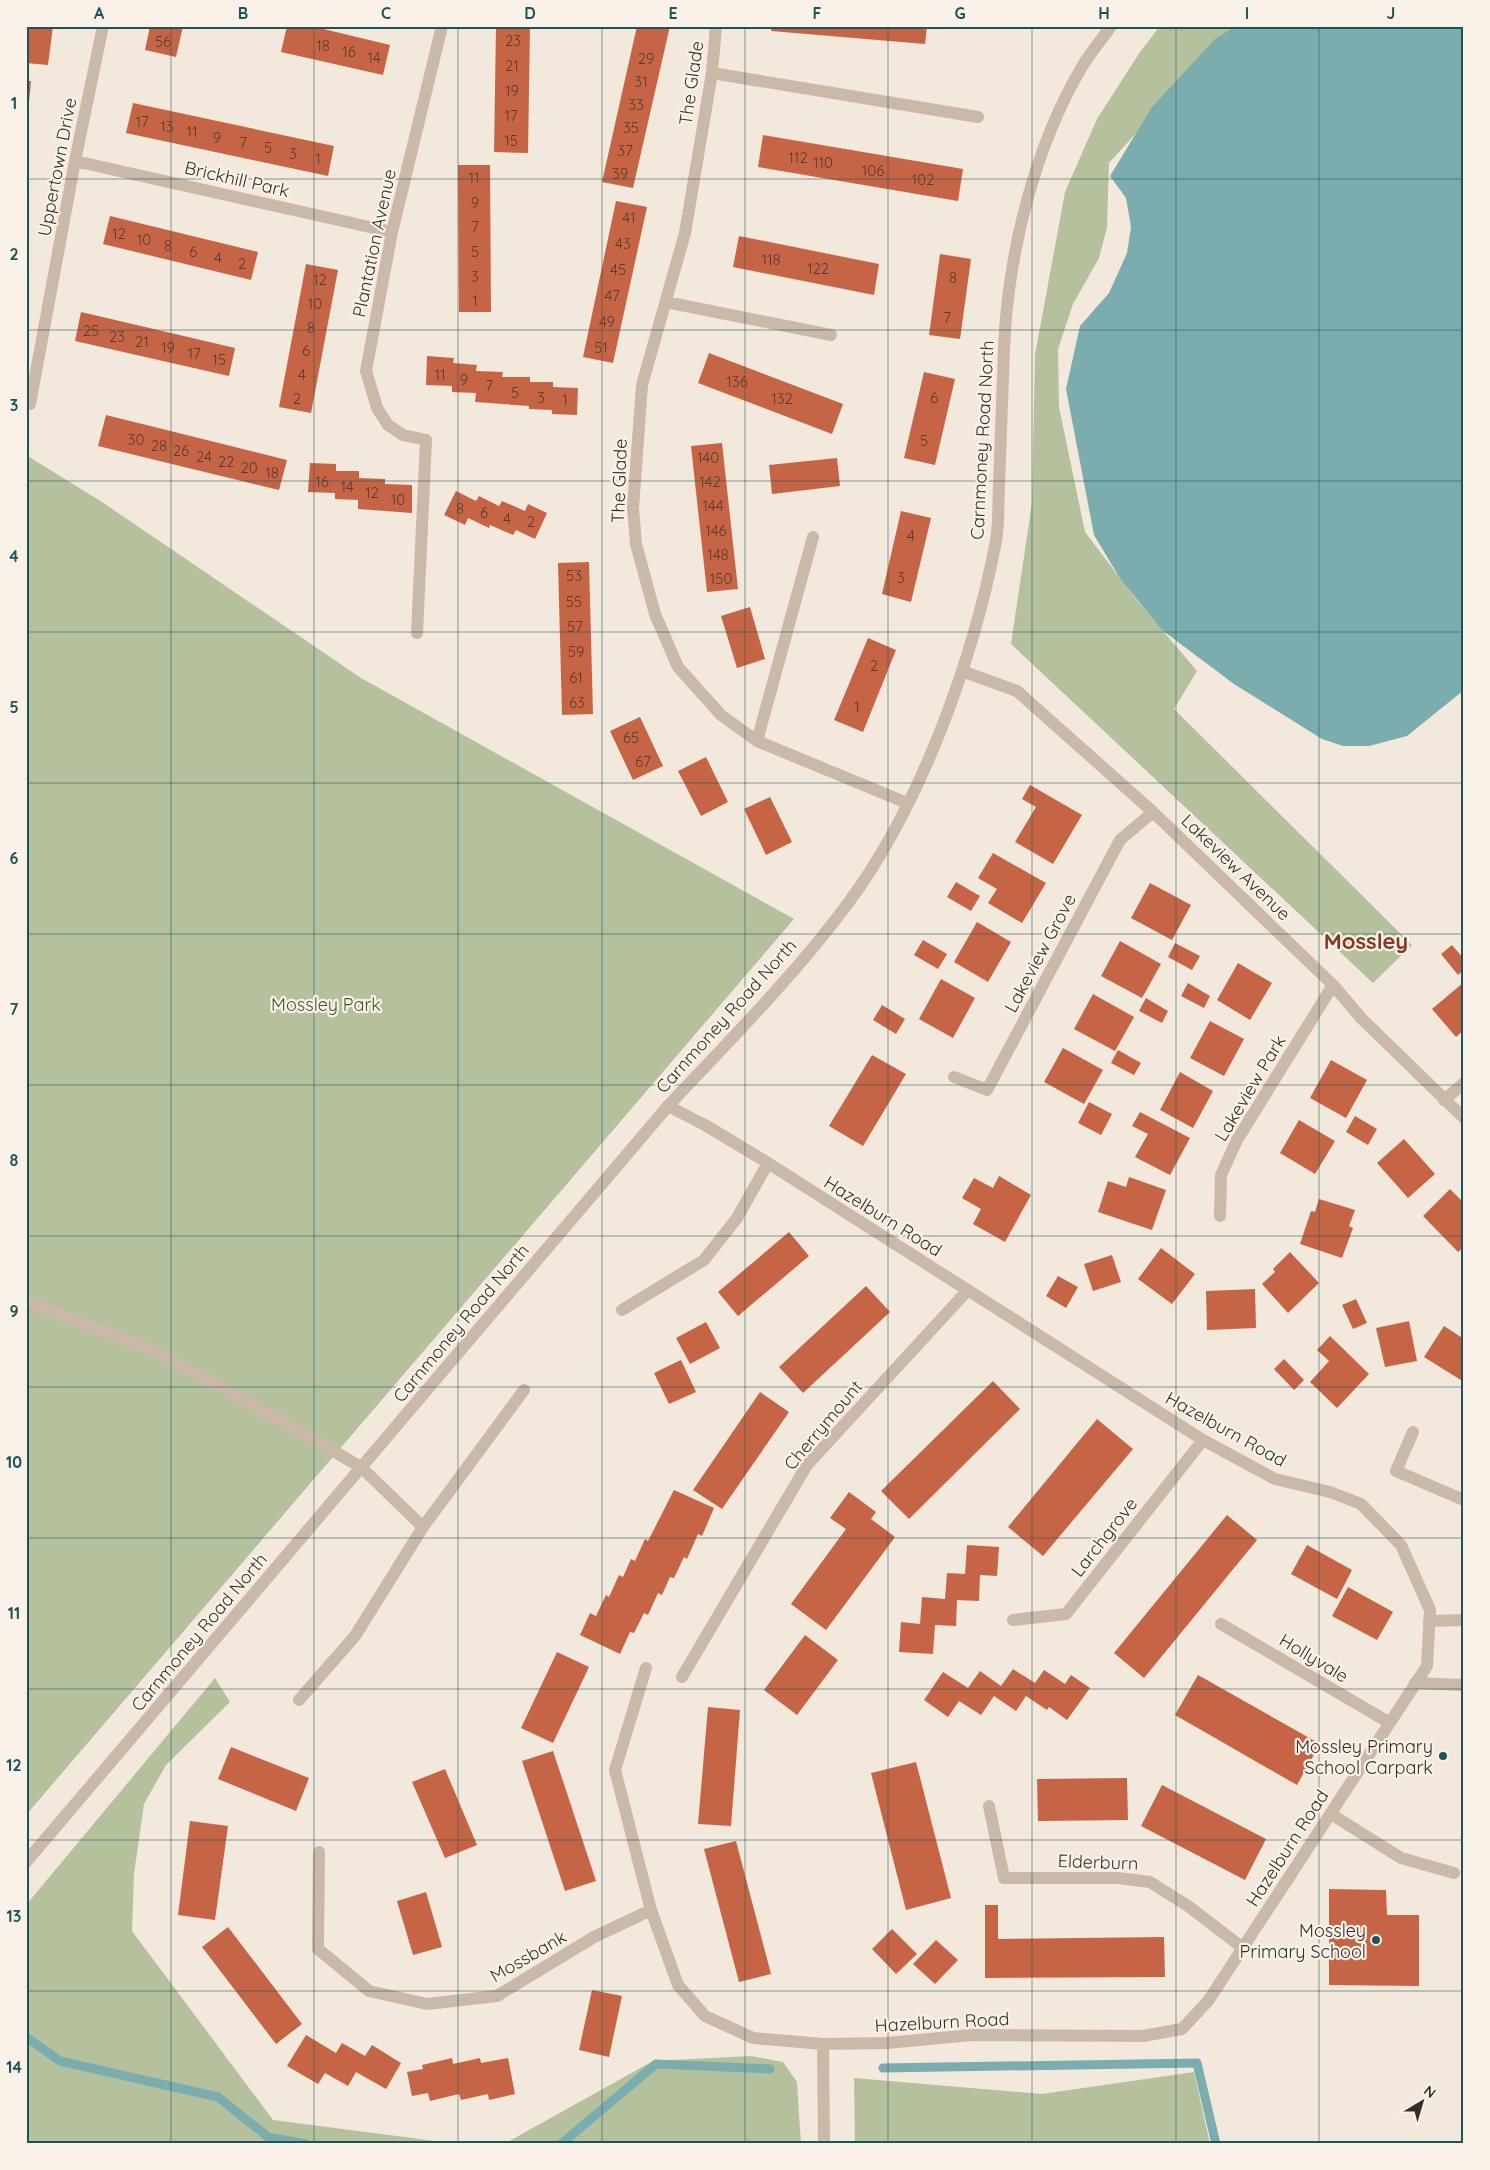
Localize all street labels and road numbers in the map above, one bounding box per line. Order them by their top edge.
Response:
street label: The Glade [674,39,708,127]
street label: Uppertown Drive [32,96,82,238]
street label: Brickhill Park [182,156,292,202]
street label: Plantation Avenue [347,167,401,319]
street label: Carnmoney Road North [965,340,999,540]
street label: The Glade [606,438,632,524]
street label: Lakeview Avenue [1176,809,1296,925]
street label: Lakeview Grove [999,890,1081,1016]
street label: Carnmoney Road North [651,934,801,1098]
street label: Lakeview Park [1209,1031,1291,1145]
street label: Hazelburn Road [820,1171,946,1261]
street label: Carnmoney Road North [388,1239,534,1407]
street label: Cherrymount [779,1375,867,1475]
street label: Hazelburn Road [1162,1386,1290,1472]
street label: Larchgrove [1066,1493,1142,1581]
street label: Carnmoney Road North [126,1548,272,1716]
street label: Hollyvale [1275,1628,1353,1688]
street label: Hazelburn Road [1241,1785,1333,1911]
street label: Elderburn [1057,1849,1139,1875]
street label: Mossbank [486,1925,570,1987]
street label: Hazelburn Road [874,2007,1010,2037]

